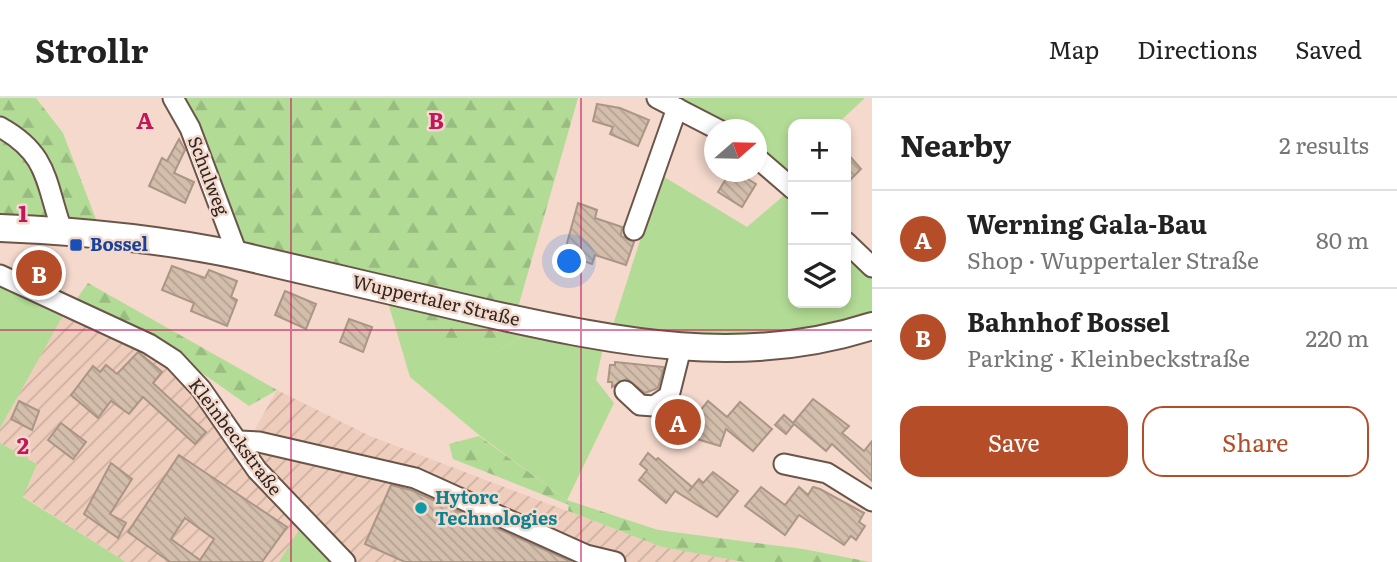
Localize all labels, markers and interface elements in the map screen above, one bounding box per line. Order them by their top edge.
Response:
text: Strollr [35,24,149,73]
text: Map [1048,31,1099,66]
text: Directions [1137,31,1257,66]
text: Saved [1295,31,1362,66]
text: A [136,102,154,136]
text: B [428,102,444,136]
north arrow [704,119,767,182]
map controls [788,119,851,308]
button: + [788,119,851,182]
text: Nearby [900,122,1011,166]
text: 2 results [1279,127,1369,161]
street label: Schulweg [182,132,237,220]
button: − [788,182,851,245]
text: 1 [18,195,28,229]
text: Werning Gala-Bau [967,203,1207,242]
text: A [914,222,932,256]
text: 80 m [1316,222,1369,256]
place label: Bossel [90,230,149,257]
marker: Bossel [68,237,84,253]
text: Shop · Wuppertaler Straße [967,242,1259,276]
your location [552,244,586,278]
button: layers [788,245,851,308]
pin: B [16,247,62,299]
street label: Wuppertaler Straße [350,267,523,332]
text: Bahnhof Bossel [967,301,1170,340]
text: B [915,320,931,354]
text: 220 m [1305,320,1369,354]
text: Parking · Kleinbeckstraße [967,340,1250,374]
street label: Kleinbeckstraße [183,372,289,500]
pin: A [655,396,701,448]
button: Save [900,406,1128,477]
button: Share [1142,406,1369,477]
text: 2 [17,427,29,461]
place label: Hytorc Technologies [435,483,557,531]
marker: Hytorc Technologies [413,500,429,516]

